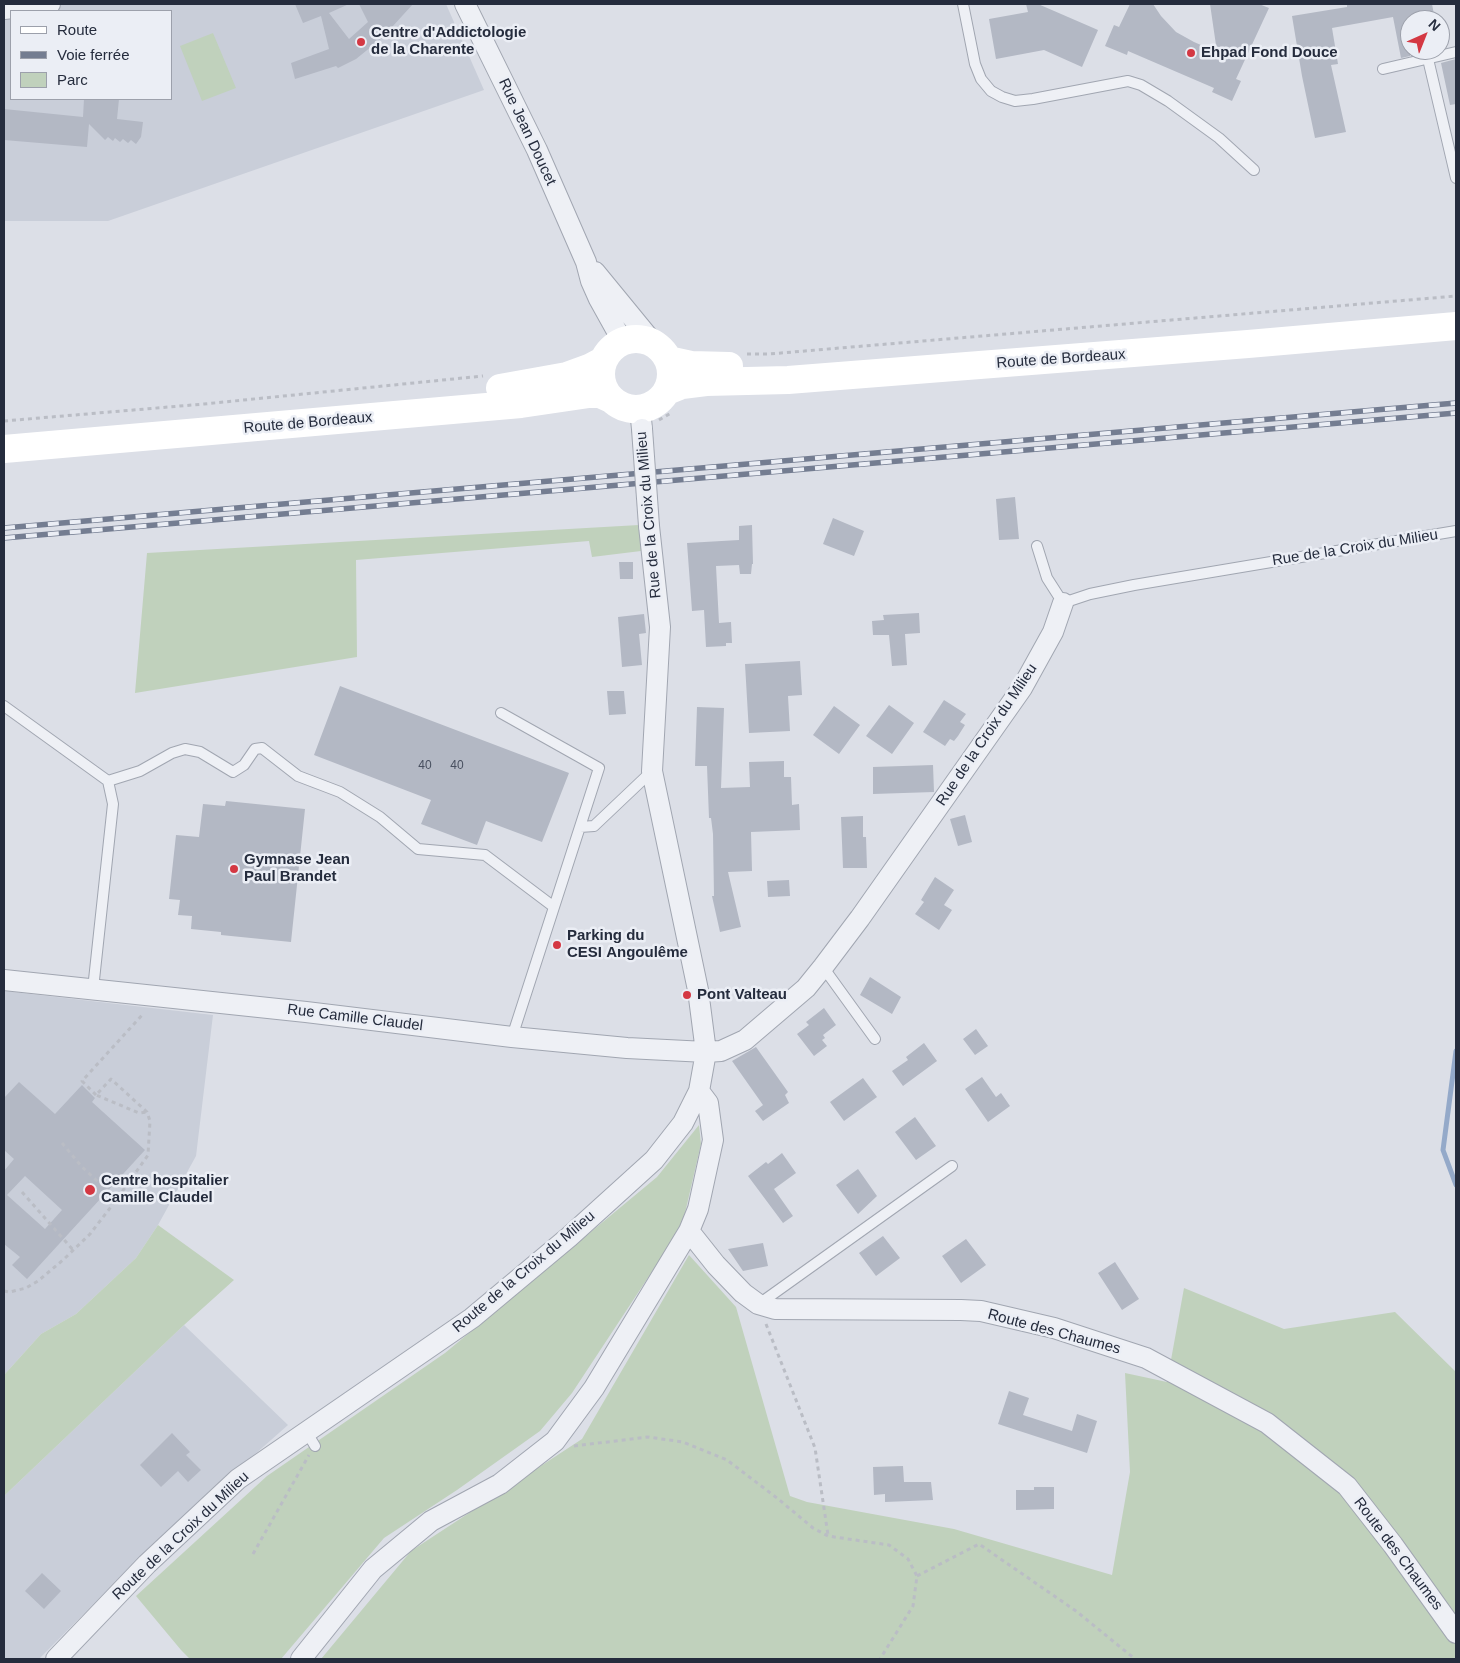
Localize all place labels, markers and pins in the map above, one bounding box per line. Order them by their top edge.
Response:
place label: Centre d'Addictologie de la Charente [371,24,526,59]
marker: Centre d'Addictologie de la Charente [355,36,367,48]
place label: Ehpad Fond Douce [1201,44,1338,62]
marker: Ehpad Fond Douce [1185,47,1197,59]
place label: Gymnase Jean Paul Brandet [244,851,350,886]
marker: Gymnase Jean Paul Brandet [228,863,240,875]
place label: Parking du CESI Angoulême [567,927,688,962]
marker: Parking du CESI Angoulême [551,939,563,951]
place label: Pont Valteau [697,986,787,1004]
marker: Pont Valteau [681,989,693,1001]
place label: Centre hospitalier Camille Claudel [101,1172,229,1207]
marker: Centre hospitalier Camille Claudel [83,1183,97,1197]

